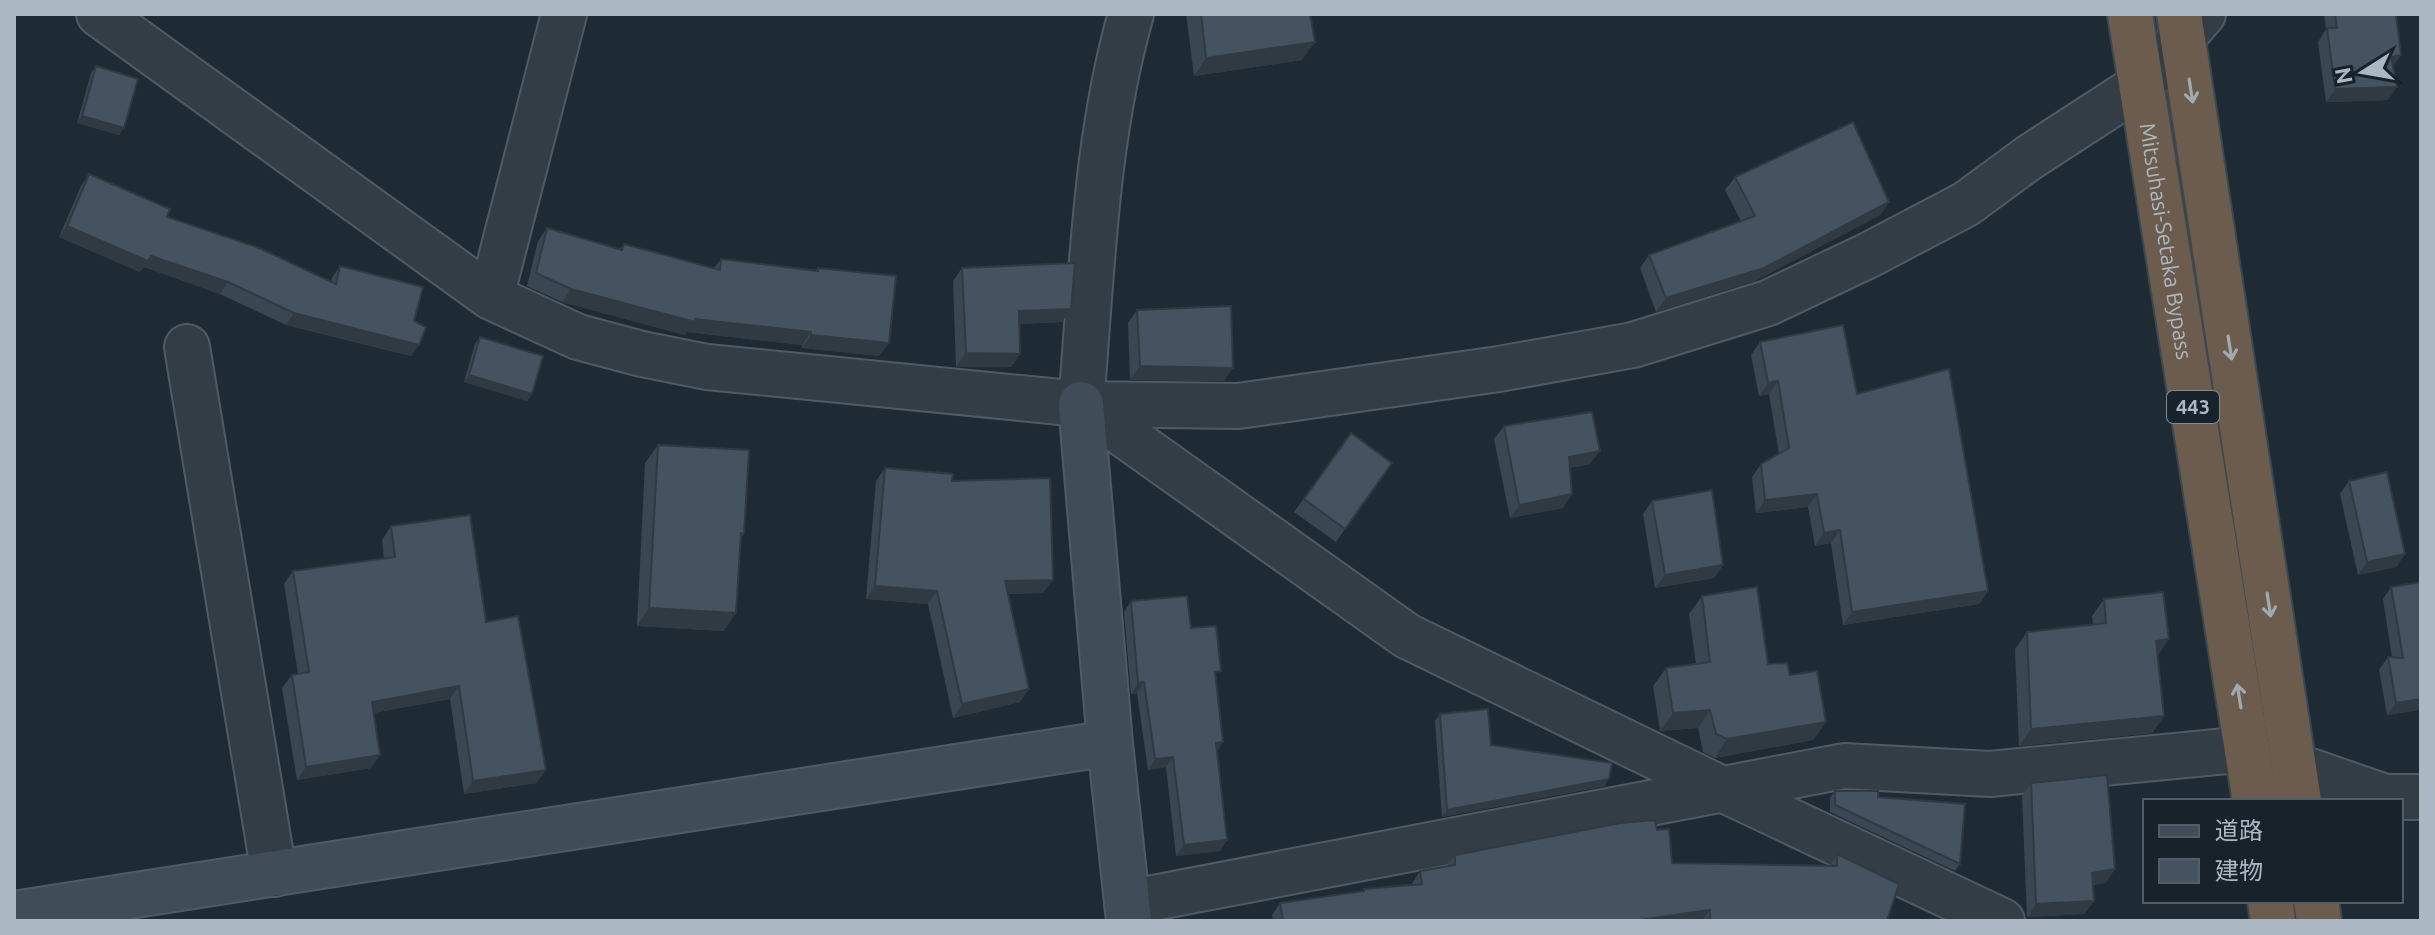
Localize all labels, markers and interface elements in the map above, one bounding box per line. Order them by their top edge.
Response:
north arrow [2323,32,2403,112]
text: N [2329,65,2357,86]
one-way arrow [2184,78,2199,103]
street label: Mitsuhasi-Setaka Bypass [2135,121,2198,361]
one-way arrow [2223,335,2238,360]
road number: 443 [2167,391,2219,423]
one-way arrow [2262,592,2277,617]
one-way arrow [2230,684,2245,709]
legend [2143,799,2403,903]
text: 道路 [2215,817,2263,844]
text: 建物 [2215,857,2263,884]

